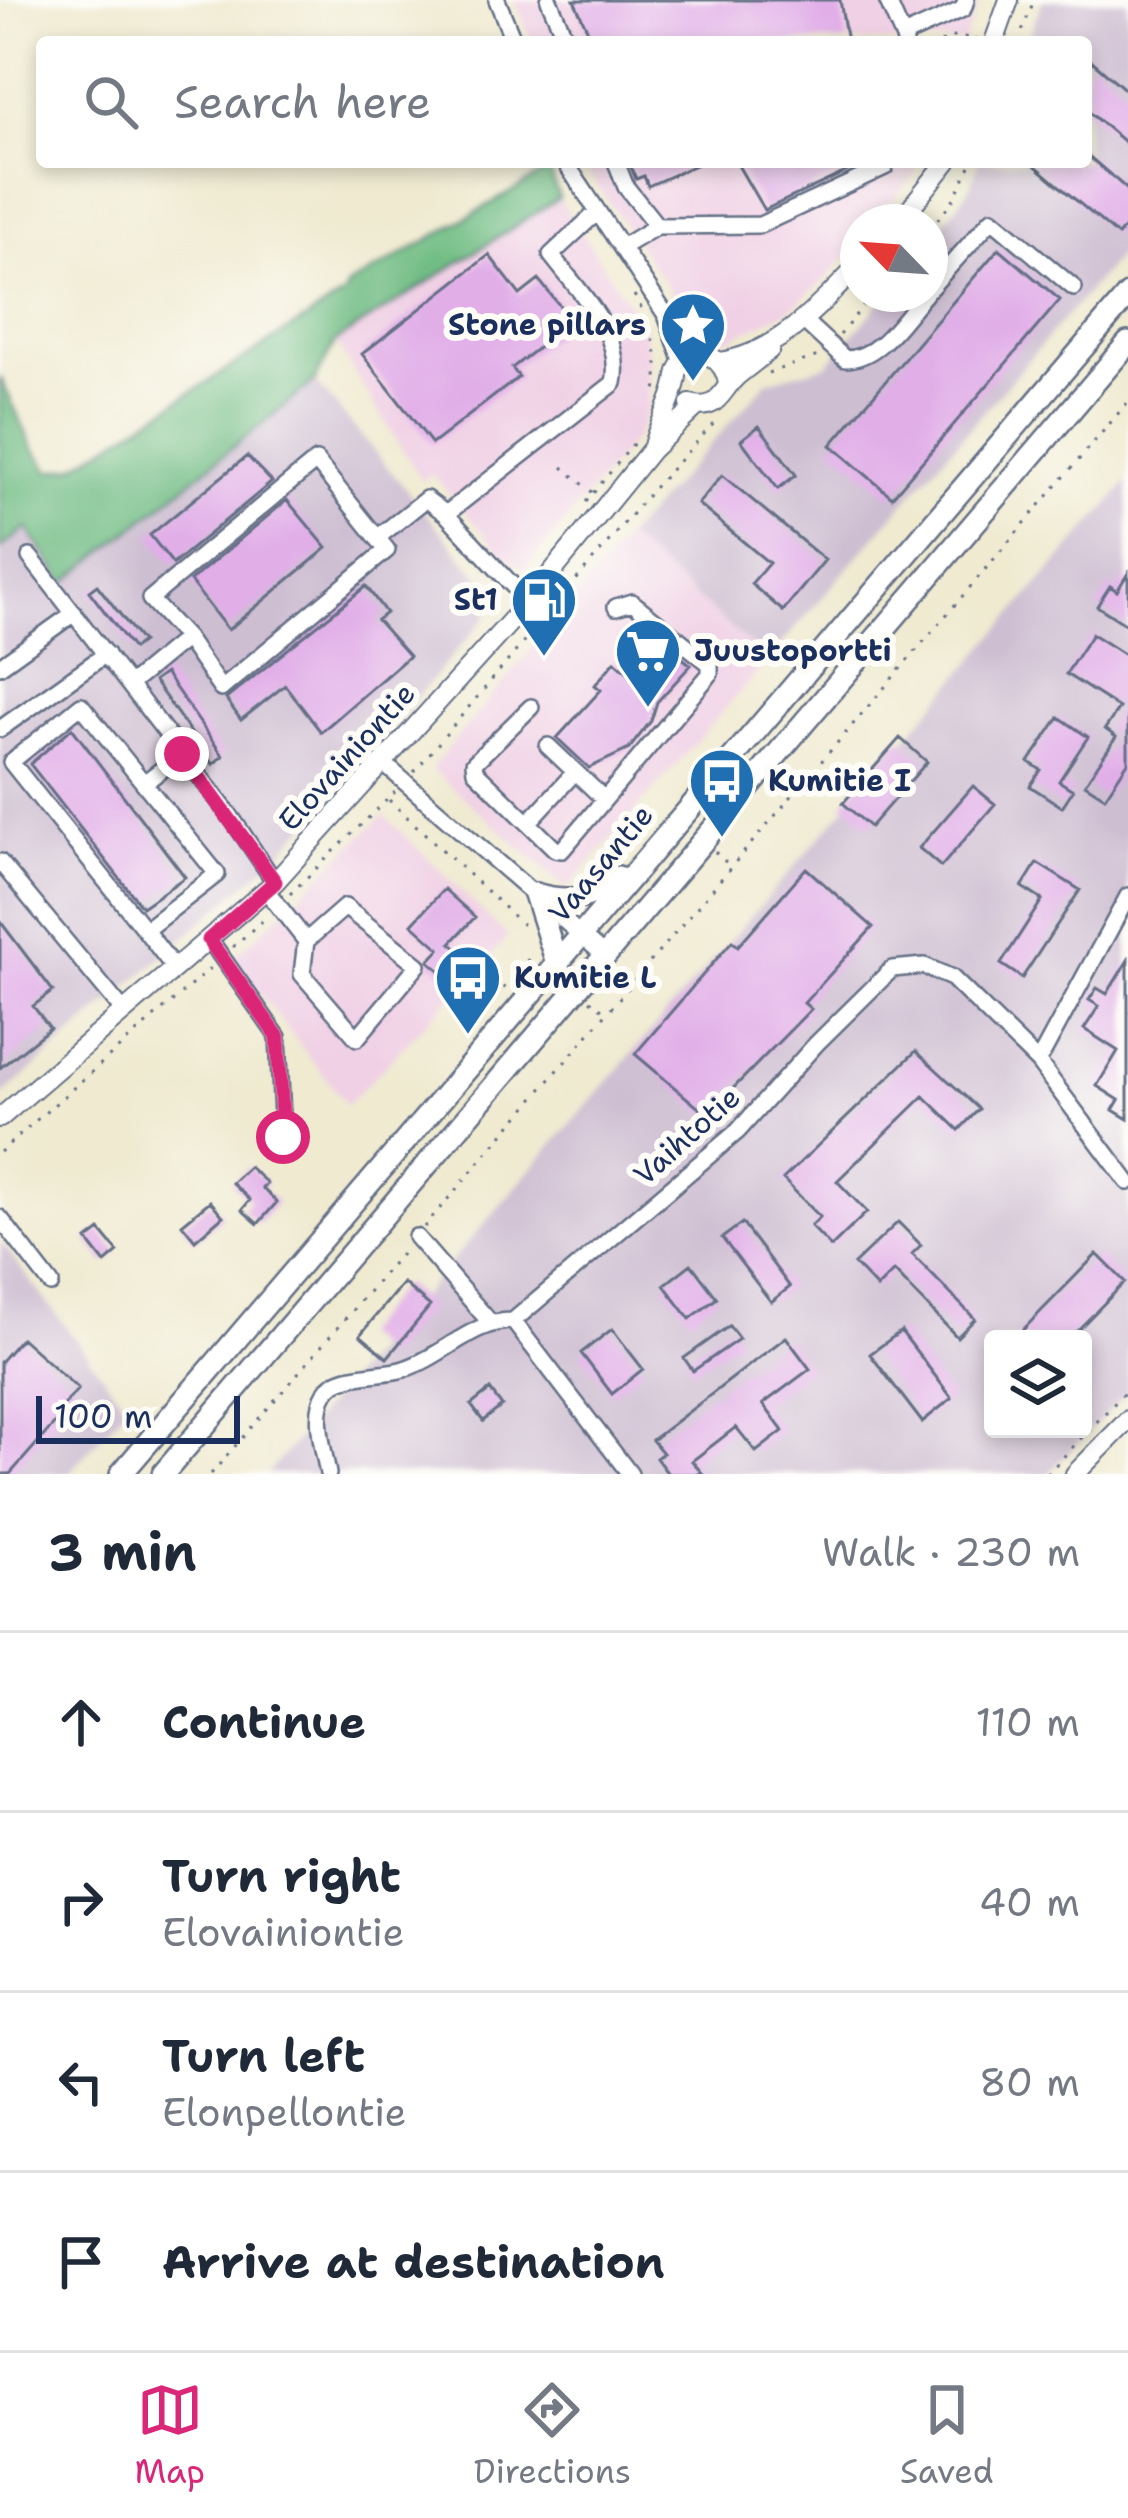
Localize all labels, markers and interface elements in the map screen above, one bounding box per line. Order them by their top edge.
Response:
search box [36,36,1092,168]
icon: search [78,69,144,135]
text: Search here [174,72,431,132]
north arrow [840,204,948,312]
place icon: Stone pillars [658,290,728,384]
place label: Stone pillars [448,304,646,345]
fuel station icon: St1 [509,565,579,659]
place label: St1 [454,579,498,620]
supermarket icon: Juustoportti [613,616,683,710]
place label: Juustoportti [694,630,892,671]
street label: Elovainiontie [269,674,424,840]
route end [155,727,209,781]
bus stop icon: Kumitie I [687,746,757,840]
place label: Kumitie I [768,760,911,801]
street label: Vaasantie [539,796,662,932]
bus stop icon: Kumitie L [433,943,503,1037]
place label: Kumitie L [514,957,657,998]
street label: Vaihtotie [625,1077,749,1194]
route start [256,1110,310,1164]
map controls [984,1330,1092,1438]
button: layers [984,1330,1092,1438]
scale bar [36,1390,240,1443]
text: 100 m [54,1394,153,1439]
text: 3 min [48,1518,197,1586]
text: Walk · 230 m [822,1526,1080,1578]
icon: ahead [48,1689,114,1755]
text: Continue [162,1692,366,1752]
text: 110 m [976,1696,1080,1748]
text: Turn right [162,1846,401,1906]
icon: right [48,1869,114,1935]
text: 40 m [979,1876,1080,1928]
text: Elovainiontie [162,1906,405,1958]
text: Turn left [162,2026,365,2086]
icon: left [48,2049,114,2115]
text: 80 m [979,2056,1080,2108]
text: Elonpellontie [162,2086,407,2138]
icon: arrive [48,2229,114,2295]
text: Arrive at destination [162,2232,665,2292]
tab: Map [134,2377,205,2494]
tab: Directions [474,2377,631,2494]
tab: Saved [900,2377,994,2494]

